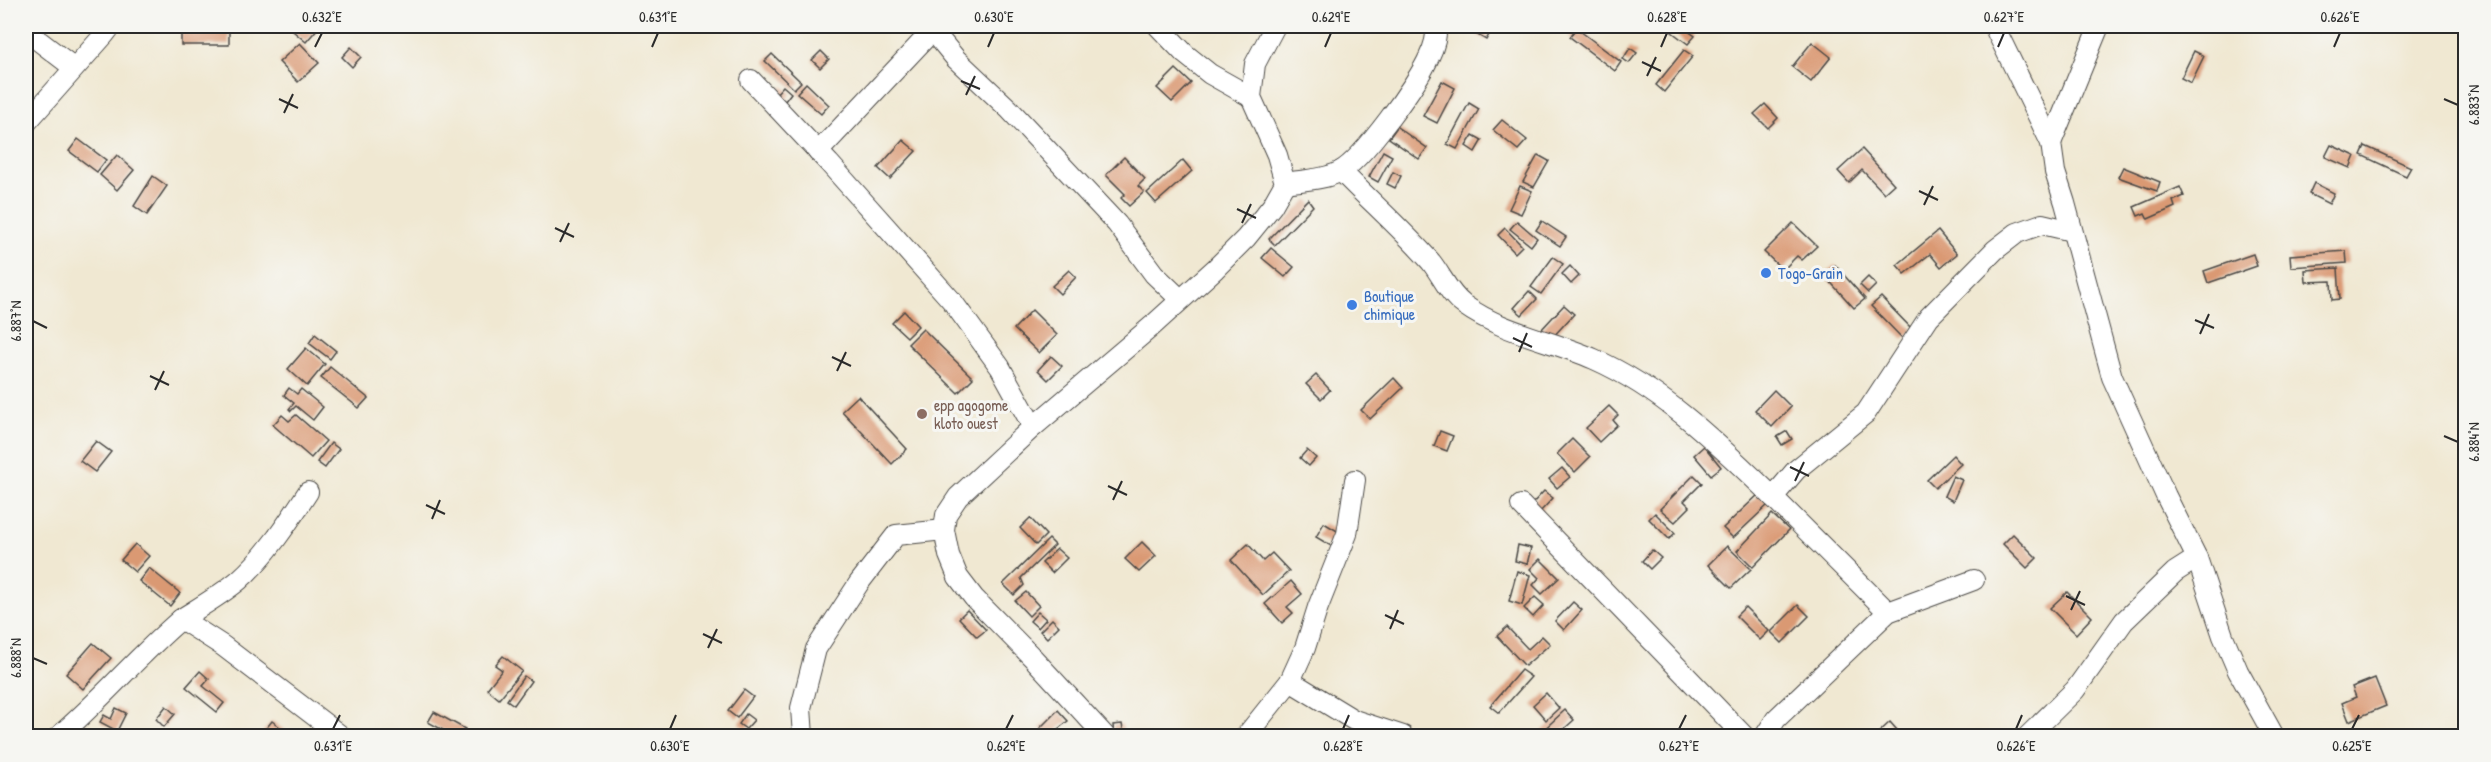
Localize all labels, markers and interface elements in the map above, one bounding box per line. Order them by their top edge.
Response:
text: 0.632°E [302,6,342,27]
text: 0.631°E [639,6,677,27]
text: 0.630°E [974,6,1014,27]
text: 0.629°E [1312,6,1351,27]
text: 0.628°E [1647,6,1687,27]
text: 0.627°E [1984,6,2025,27]
text: 0.626°E [2320,6,2360,27]
text: 6.883°N [2463,85,2484,125]
place label: Togo-Grain [1778,262,1843,284]
marker: Togo-Grain [1759,266,1773,280]
place label: Boutique chimique [1364,285,1416,325]
marker: Boutique chimique [1345,298,1359,312]
text: 6.887°N [5,300,26,342]
place label: epp agogome kloto ouest [934,394,1009,434]
marker: epp agogome kloto ouest [915,407,929,421]
text: 6.884°N [2463,422,2484,462]
text: 6.888°N [5,638,26,678]
text: 0.631°E [314,735,352,756]
text: 0.630°E [650,735,690,756]
text: 0.629°E [987,735,1026,756]
text: 0.628°E [1323,735,1363,756]
text: 0.627°E [1659,735,1700,756]
text: 0.626°E [1996,735,2036,756]
text: 0.625°E [2332,735,2372,756]

